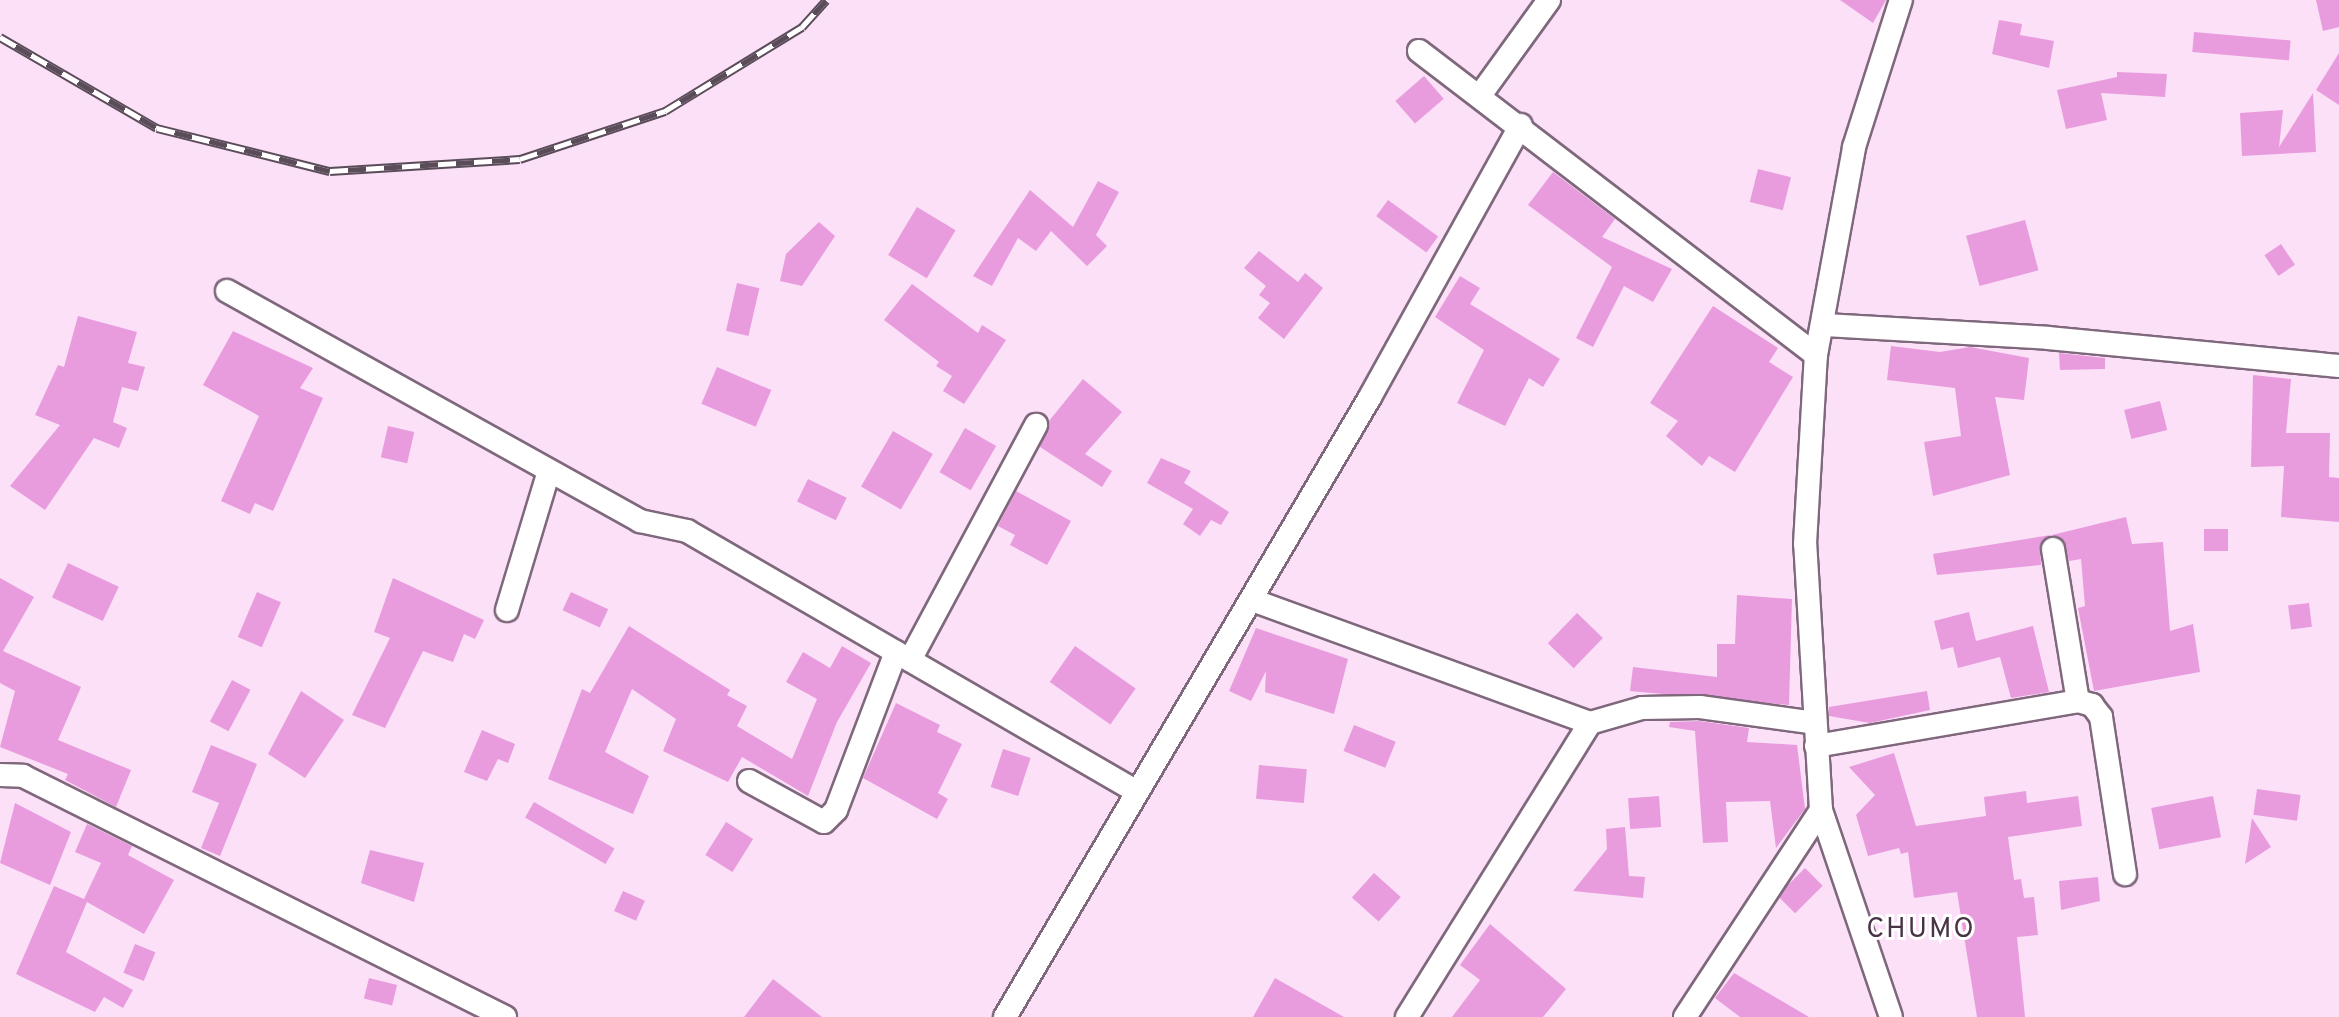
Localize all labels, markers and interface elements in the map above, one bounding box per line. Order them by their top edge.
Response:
district label: CHUMO [1866,913,1976,947]

